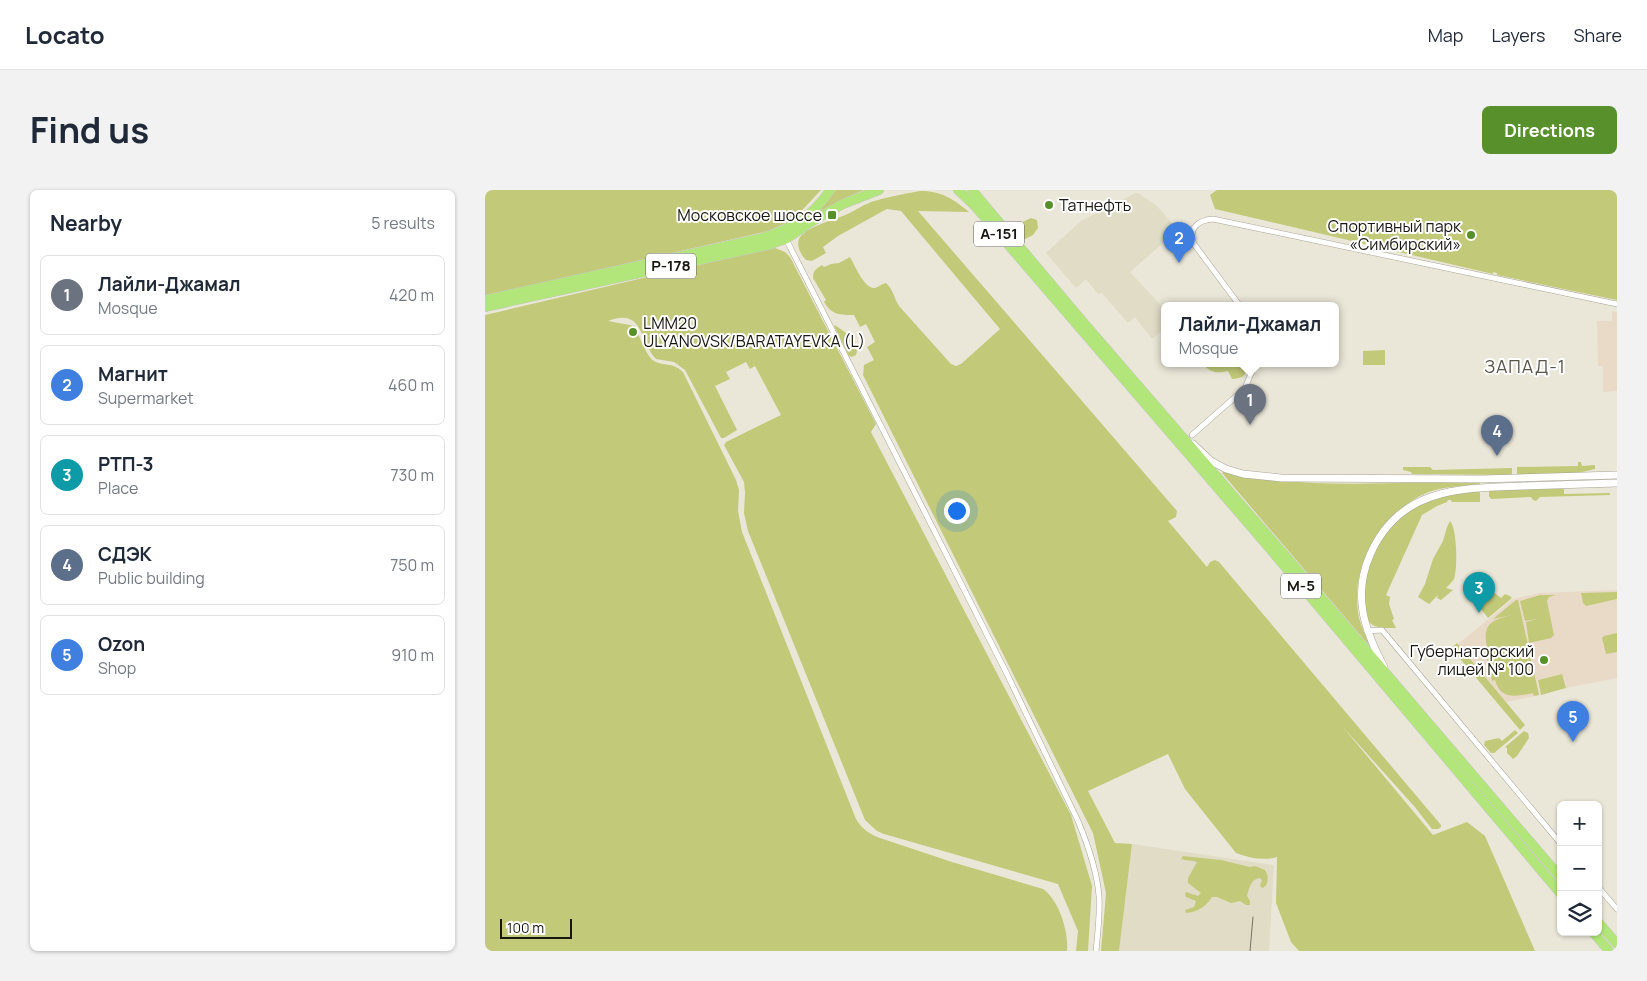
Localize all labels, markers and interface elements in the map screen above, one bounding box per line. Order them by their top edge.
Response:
text: Locato [25,18,105,51]
text: Map [1428,23,1463,47]
text: Layers [1491,23,1545,47]
text: Share [1573,23,1622,47]
text: Find us [30,106,149,154]
button: Directions [1482,106,1617,154]
place label: Татнефть [1059,194,1131,216]
marker: Татнефть [1043,199,1055,211]
place label: Московское шоссе [677,204,822,226]
text: Nearby [50,209,122,237]
marker: Московское шоссе [826,209,838,221]
text: 5 results [371,212,435,234]
place label: Спортивный парк «Симбирский» [1328,215,1462,255]
road number: А-151 [974,222,1024,246]
pin: 2 [1163,222,1195,263]
marker: Спортивный парк «Симбирский» [1465,229,1477,241]
road number: Р-178 [646,254,696,278]
text: Лайли-Джамал [98,271,240,297]
text: 1 [63,284,71,306]
text: 420 m [389,284,434,306]
text: Mosque [98,297,158,319]
popup [1161,302,1339,367]
text: Лайли-Джамал [1179,311,1321,337]
place label: LMM20 ULYANOVSK/BARATAYEVKA (L) [643,312,865,352]
marker: LMM20 ULYANOVSK/BARATAYEVKA (L) [627,326,639,338]
text: Mosque [1179,337,1238,359]
district label: ЗАПАД-1 [1484,354,1566,378]
text: Магнит [98,361,168,387]
text: 2 [62,374,72,396]
text: 460 m [388,374,434,396]
pin: 1 [1234,384,1266,425]
text: Supermarket [98,387,194,409]
pin: 4 [1481,415,1513,456]
text: РТП-3 [98,451,154,477]
text: 3 [62,464,72,486]
text: 730 m [391,464,434,486]
text: Place [98,477,138,499]
your location [944,498,970,524]
text: СДЭК [98,541,152,567]
text: 4 [62,554,72,576]
text: 750 m [390,554,434,576]
text: Public building [98,567,205,589]
pin: 3 [1463,572,1495,613]
road number: М-5 [1281,574,1321,598]
text: Ozon [98,631,145,657]
place label: Губернаторский лицей № 100 [1410,640,1534,680]
text: 5 [62,644,72,666]
text: 910 m [391,644,434,666]
marker: Губернаторский лицей № 100 [1538,654,1550,666]
text: Shop [98,657,136,679]
pin: 5 [1557,701,1589,742]
map controls [1557,801,1602,936]
button: + [1557,801,1602,846]
button: − [1557,846,1602,891]
button: layers [1557,891,1602,936]
scale bar [500,916,573,939]
text: 100 m [507,918,544,937]

